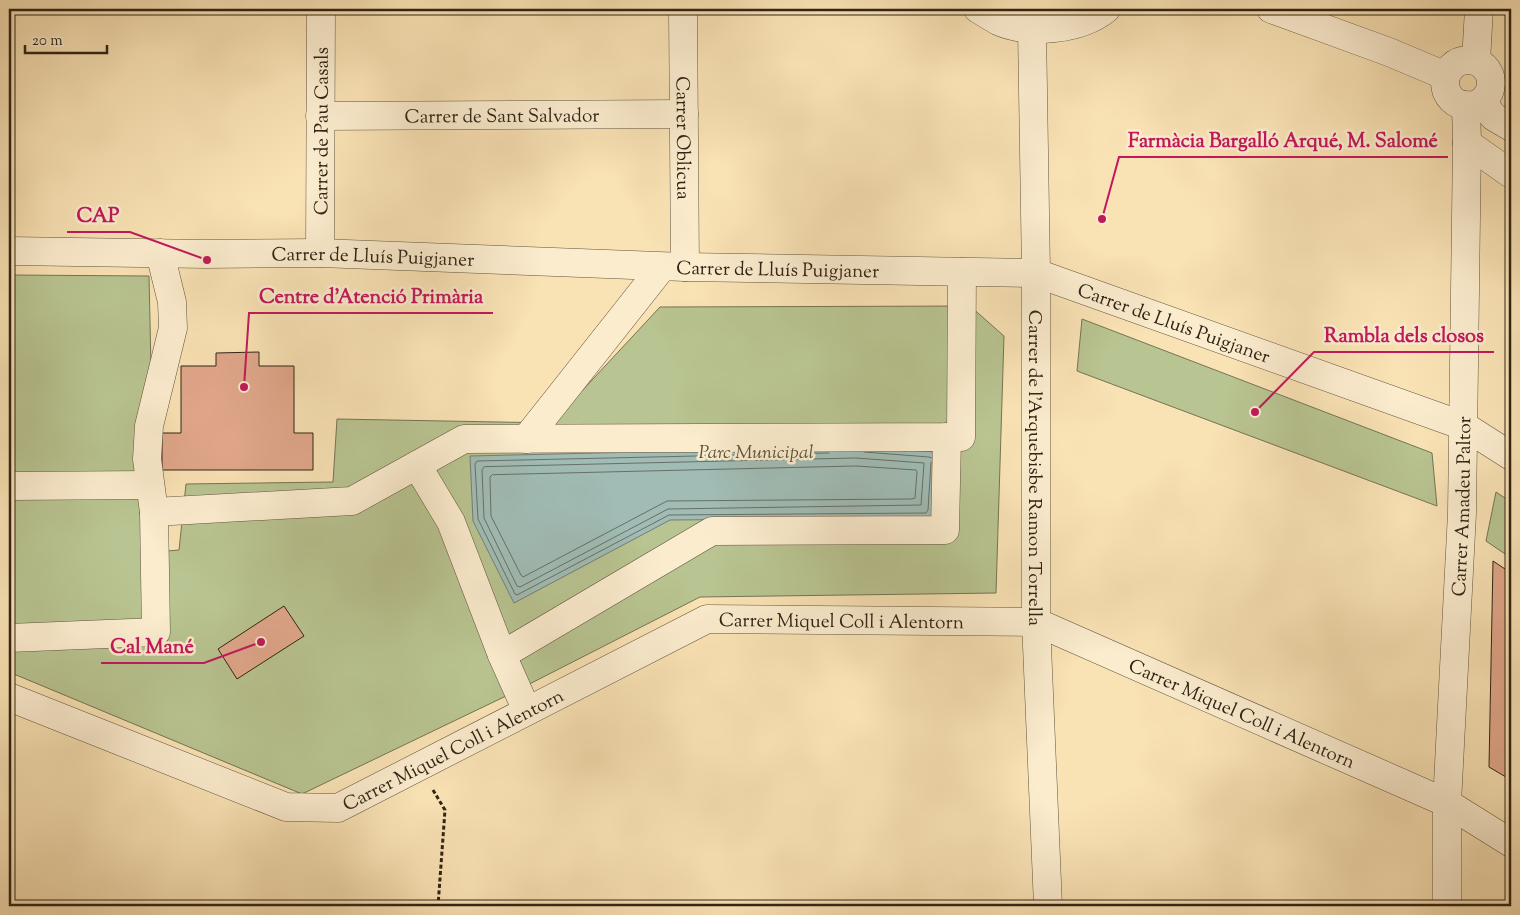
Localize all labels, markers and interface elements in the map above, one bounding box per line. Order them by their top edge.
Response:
scale bar [25,22,108,54]
text: 20 m [32,31,63,52]
street label: Carrer de Pau Casals [309,47,337,215]
street label: Carrer Oblicua [668,76,695,200]
street label: Carrer de Sant Salvador [405,103,599,132]
callout: Farmàcia Bargalló Arqué, M. Salomé [1119,122,1448,157]
text: Farmàcia Bargalló Arqué, M. Salomé [1128,128,1438,157]
callout: CAP [67,197,130,232]
text: CAP [77,203,120,232]
street label: Carrer de Lluís Puigjaner [271,242,475,275]
street label: Carrer de Lluís Puigjaner [676,256,879,286]
callout: Centre d'Atenció Primària [249,278,493,313]
street label: Carrer de Lluís Puigjaner [1073,278,1273,372]
text: Centre d'Atenció Primària [259,284,484,313]
street label: Carrer de l'Arquebisbe Ramon Torrella [1020,310,1047,626]
callout: Rambla dels closos [1314,317,1494,352]
text: Rambla dels closos [1324,323,1484,352]
street label: Carrer Amadeu Paltor [1447,416,1479,597]
park label: Parc Municipal [698,440,814,467]
street label: Carrer Miquel Coll i Alentorn [719,608,964,637]
callout: Cal Mané [101,628,204,663]
text: Cal Mané [110,634,194,663]
street label: Carrer Miquel Coll i Alentorn [1124,653,1359,777]
street label: Carrer Miquel Coll i Alentorn [339,684,569,819]

